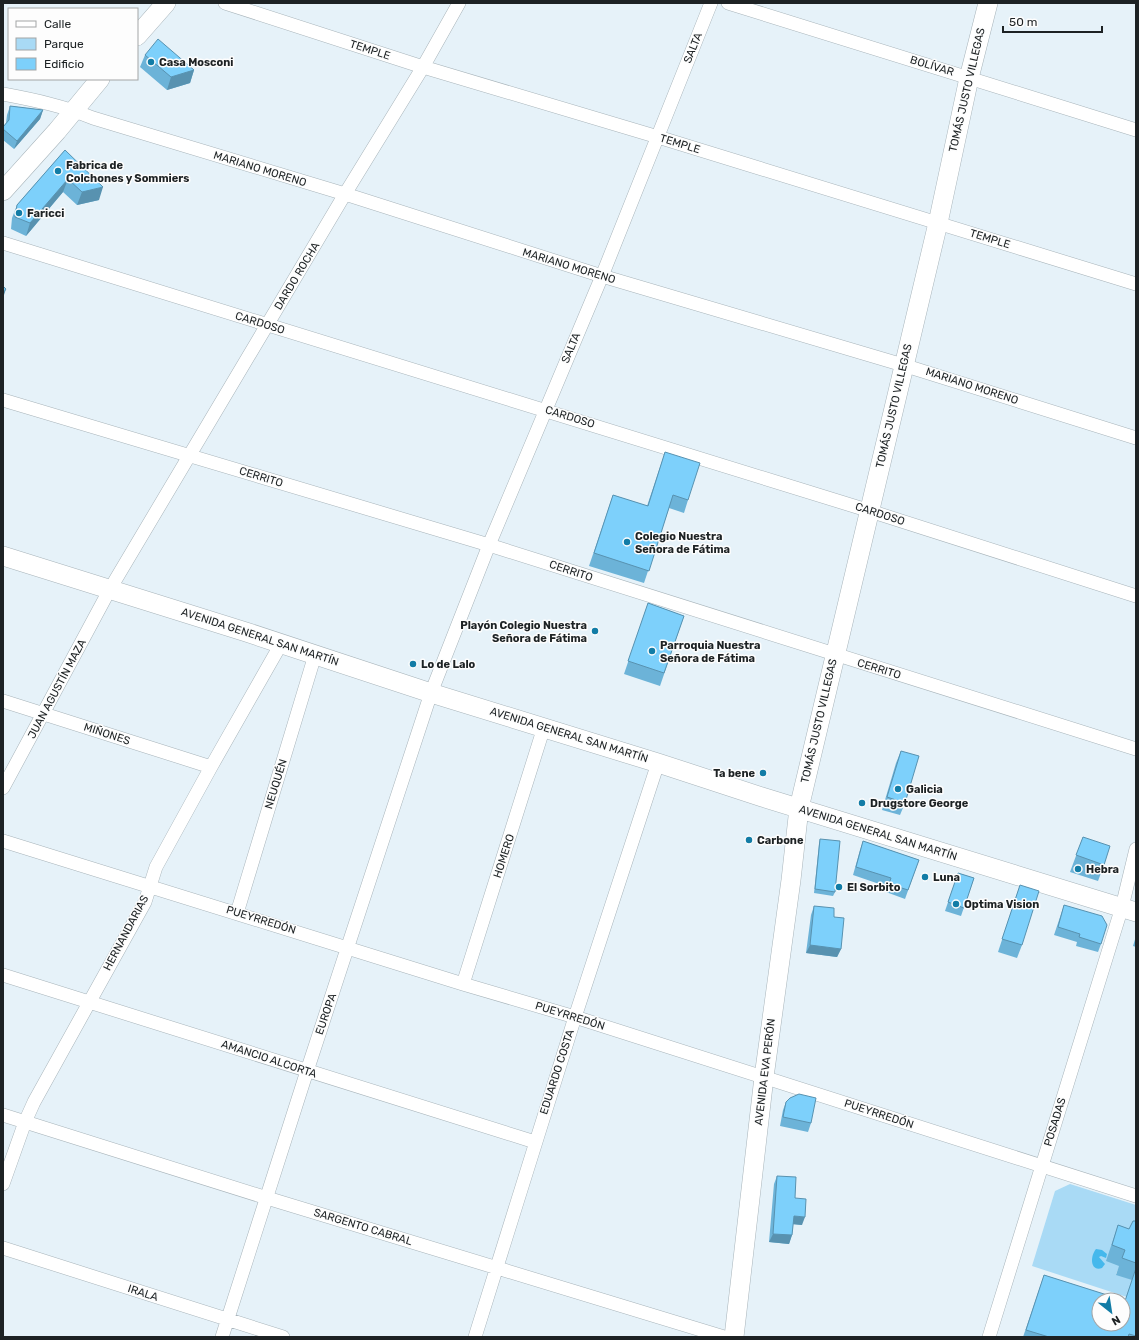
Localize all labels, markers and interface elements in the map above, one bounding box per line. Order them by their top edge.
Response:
legend [8,8,138,80]
scale bar [1003,8,1102,34]
text: 50 m [1009,15,1037,29]
text: Calle [44,17,71,31]
street label: TOMÁS JUSTO VILLEGAS [946,26,988,153]
street label: SALTA [681,30,705,65]
text: Parque [44,37,84,51]
street label: TEMPLE [348,37,392,63]
street label: BOLÍVAR [908,53,956,79]
place label: Casa Mosconi [159,56,233,69]
text: Edificio [44,57,84,71]
marker: Casa Mosconi [146,57,156,67]
street label: TEMPLE [658,132,702,156]
street label: MARIANO MORENO [212,149,308,189]
place label: Fabrica de Colchones y Sommiers [66,159,189,185]
marker: Fabrica de Colchones y Sommiers [53,166,63,176]
place label: Faricci [27,207,64,220]
marker: Faricci [14,208,24,218]
street label: TEMPLE [968,227,1012,251]
street label: DARDO ROCHA [272,239,323,312]
street label: MARIANO MORENO [521,246,617,286]
street label: CARDOSO [234,309,286,337]
street label: SALTA [559,330,583,365]
street label: TOMÁS JUSTO VILLEGAS [873,342,915,469]
street label: MARIANO MORENO [924,365,1020,407]
street label: CARDOSO [544,403,596,431]
street label: CERRITO [238,464,284,490]
street label: CARDOSO [854,500,906,528]
place label: Colegio Nuestra Señora de Fátima [635,530,730,556]
marker: Colegio Nuestra Señora de Fátima [622,537,632,547]
street label: CERRITO [548,558,594,584]
street label: AVENIDA GENERAL SAN MARTÍN [180,605,340,669]
place label: Playón Colegio Nuestra Señora de Fátima [460,619,587,645]
marker: Playón Colegio Nuestra Señora de Fátima [590,626,600,636]
street label: JUAN AGUSTÍN MAZA [25,636,89,741]
place label: Parroquia Nuestra Señora de Fátima [660,639,761,665]
marker: Parroquia Nuestra Señora de Fátima [647,646,657,656]
street label: CERRITO [856,656,902,682]
street label: TOMÁS JUSTO VILLEGAS [798,657,840,784]
place label: Lo de Lalo [421,658,476,671]
marker: Lo de Lalo [408,659,418,669]
street label: AVENIDA GENERAL SAN MARTÍN [488,705,650,765]
street label: MIÑONES [82,720,132,748]
street label: NEUQUÉN [262,757,290,811]
place label: Ta bene [713,767,755,780]
marker: Ta bene [758,768,768,778]
place label: Galicia [906,783,943,796]
marker: Galicia [893,784,903,794]
place label: Drugstore George [870,797,969,810]
marker: Drugstore George [857,798,867,808]
street label: AVENIDA GENERAL SAN MARTÍN [797,803,959,863]
street label: HOMERO [491,832,517,880]
place label: Carbone [757,834,804,847]
marker: Carbone [744,835,754,845]
place label: Hebra [1086,863,1119,876]
marker: Hebra [1073,864,1083,874]
place label: Luna [933,871,960,884]
marker: Luna [920,872,930,882]
place label: El Sorbito [847,881,901,894]
marker: El Sorbito [834,882,844,892]
street label: HERNANDARIAS [101,893,151,973]
place label: Optima Vision [964,898,1039,911]
marker: Optima Vision [951,899,961,909]
street label: PUEYRREDÓN [225,903,297,937]
street label: EUROPA [313,991,339,1036]
street label: PUEYRREDÓN [534,999,606,1033]
street label: AVENIDA EVA PERÓN [752,1018,778,1126]
street label: EDUARDO COSTA [537,1027,577,1116]
street label: AMANCIO ALCORTA [220,1037,319,1081]
street label: POSADAS [1041,1096,1069,1148]
street label: PUEYRREDÓN [843,1097,915,1131]
street label: SARGENTO CABRAL [312,1206,414,1248]
street label: IRALA [126,1282,160,1304]
north arrow [1091,1292,1131,1332]
text: N [1109,1313,1122,1328]

